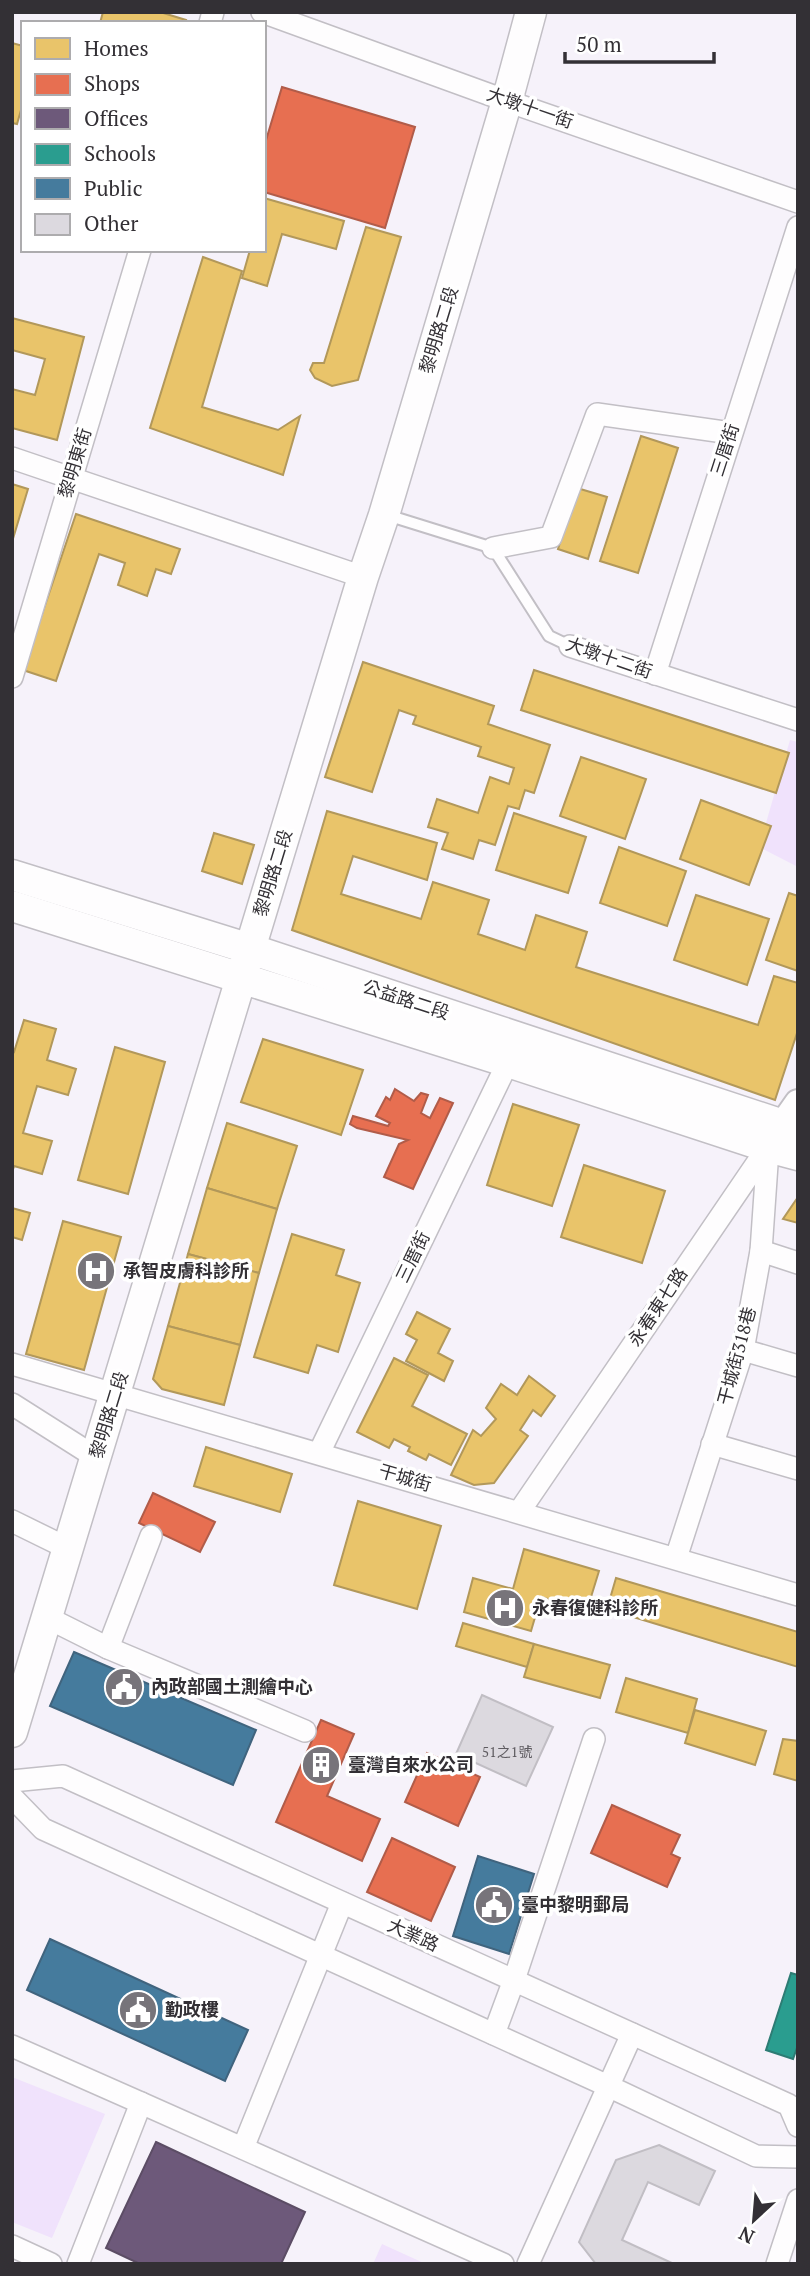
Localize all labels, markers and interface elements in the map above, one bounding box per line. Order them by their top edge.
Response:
legend [21,21,266,252]
scale bar [565,21,714,65]
text: 50 m [576,30,622,58]
text: Homes [84,34,149,62]
text: Shops [84,69,140,97]
street label: 大墩十一街 [484,81,577,133]
text: Offices [84,104,148,132]
text: Schools [84,139,156,167]
text: Public [84,174,142,202]
text: Other [84,209,138,237]
street label: 黎明路二段 [413,283,463,376]
street label: 三厝街 [704,420,744,479]
street label: 黎明東街 [52,425,96,501]
street label: 大墩十二街 [563,631,656,683]
street label: 黎明路二段 [247,826,297,919]
street label: 公益路二段 [360,974,453,1024]
street label: 三厝街 [389,1227,435,1286]
hospital icon: 承智皮膚科診所 [75,1250,117,1292]
place label: 承智皮膚科診所 [123,1258,249,1282]
street label: 永春東七路 [622,1262,692,1350]
street label: 干城街318巷 [711,1304,761,1408]
street label: 黎明路二段 [83,1368,133,1461]
street label: 干城街 [376,1458,435,1496]
hospital icon: 永春復健科診所 [484,1587,526,1629]
place label: 永春復健科診所 [532,1595,658,1619]
public building icon: 內政部國土測繪中心 [103,1666,145,1708]
place label: 內政部國土測繪中心 [151,1674,313,1698]
house number: 51之1號 [482,1742,532,1761]
building icon: 臺灣自來水公司 [300,1744,342,1786]
place label: 臺灣自來水公司 [348,1752,474,1776]
public building icon: 臺中黎明郵局 [473,1884,515,1926]
place label: 臺中黎明郵局 [521,1892,629,1916]
street label: 大業路 [384,1912,443,1956]
public building icon: 勤政樓 [117,1989,159,2031]
place label: 勤政樓 [165,1997,219,2021]
north arrow [719,2185,789,2255]
text: N [734,2221,758,2250]

